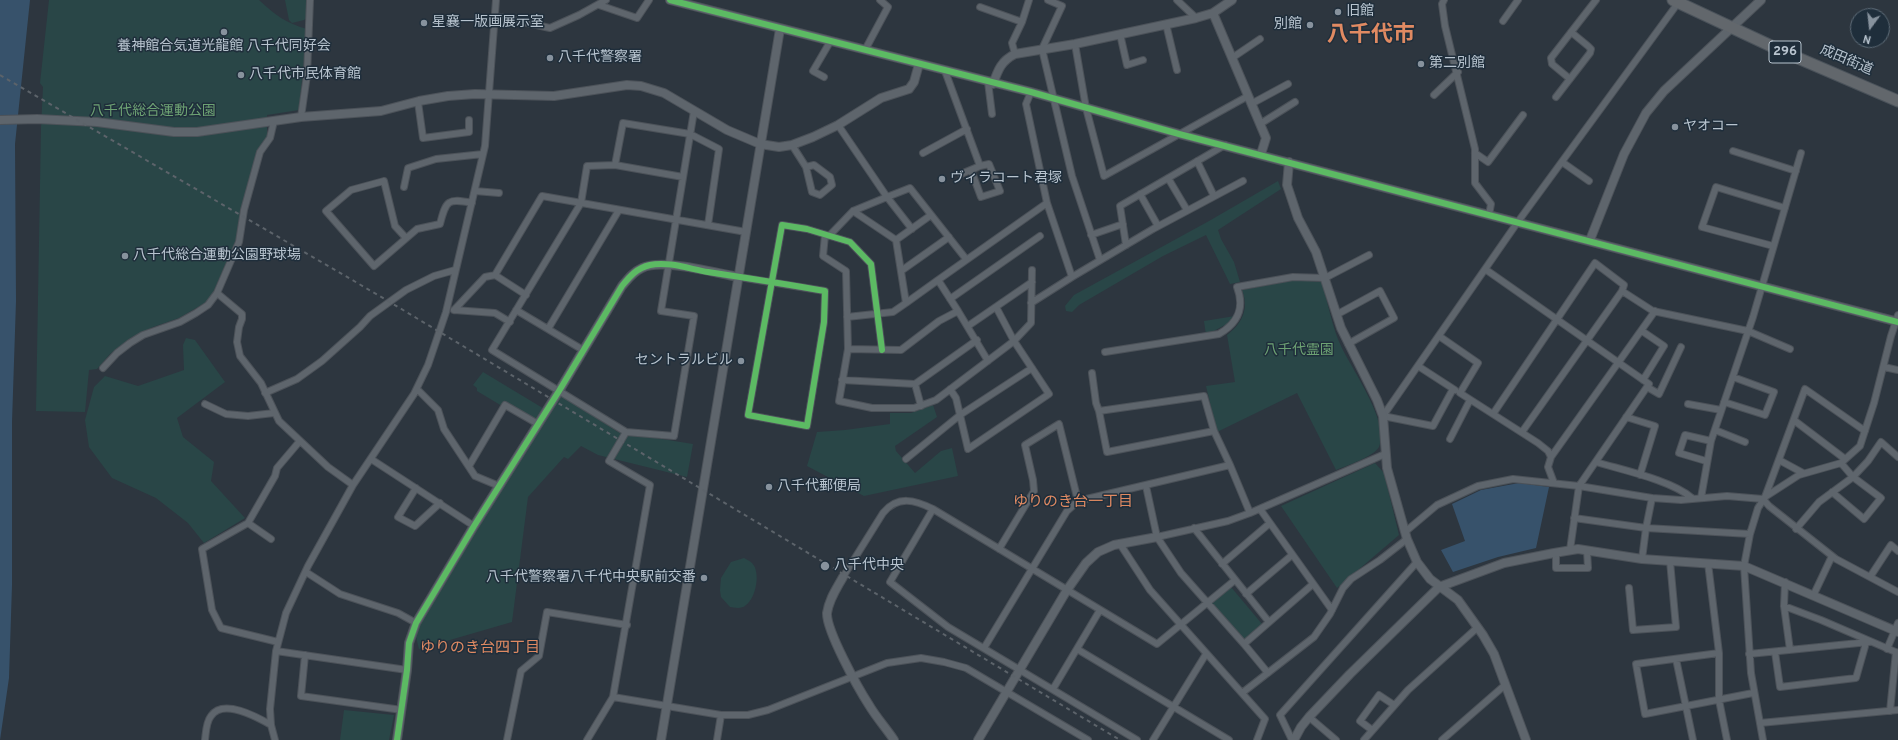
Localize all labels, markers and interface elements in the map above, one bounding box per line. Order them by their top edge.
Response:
place label: 旧館 [1346,4,1374,20]
marker: 旧館 [1333,7,1343,17]
north arrow [1850,8,1890,48]
place label: 星襄一版画展示室 [432,15,544,31]
place label: 別館 [1274,17,1302,33]
marker: 星襄一版画展示室 [419,18,429,28]
marker: 別館 [1305,20,1315,30]
district label: 八千代市 [1327,24,1415,50]
marker: 養神館合気道光龍館 八千代同好会 [219,27,229,37]
text: N [1862,31,1873,46]
place label: 養神館合気道光龍館 八千代同好会 [117,39,331,55]
road number: 296 [1769,41,1801,63]
street label: 成田街道 [1817,42,1875,80]
place label: 八千代警察署 [558,50,642,66]
marker: 八千代警察署 [545,53,555,63]
place label: 第二別館 [1429,56,1485,72]
marker: 第二別館 [1416,59,1426,69]
place label: 八千代市民体育館 [249,67,361,83]
marker: 八千代市民体育館 [236,70,246,80]
park label: 八千代総合運動公園 [90,104,216,120]
place label: ヤオコー [1683,119,1739,135]
marker: ヤオコー [1670,122,1680,132]
place label: ヴィラコート君塚 [950,171,1062,187]
marker: ヴィラコート君塚 [937,174,947,184]
place label: 八千代総合運動公園野球場 [133,248,301,264]
marker: 八千代総合運動公園野球場 [120,251,130,261]
park label: 八千代霊園 [1264,343,1334,359]
place label: セントラルビル [635,353,733,369]
marker: セントラルビル [736,356,746,366]
place label: 八千代郵便局 [777,479,861,495]
marker: 八千代郵便局 [764,482,774,492]
district label: ゆりのき台一丁目 [1013,494,1133,512]
place label: 八千代中央 [834,558,904,574]
marker: 八千代中央 [819,560,831,572]
place label: 八千代警察署八千代中央駅前交番 [486,570,696,586]
marker: 八千代警察署八千代中央駅前交番 [699,573,709,583]
district label: ゆりのき台四丁目 [420,640,540,658]

